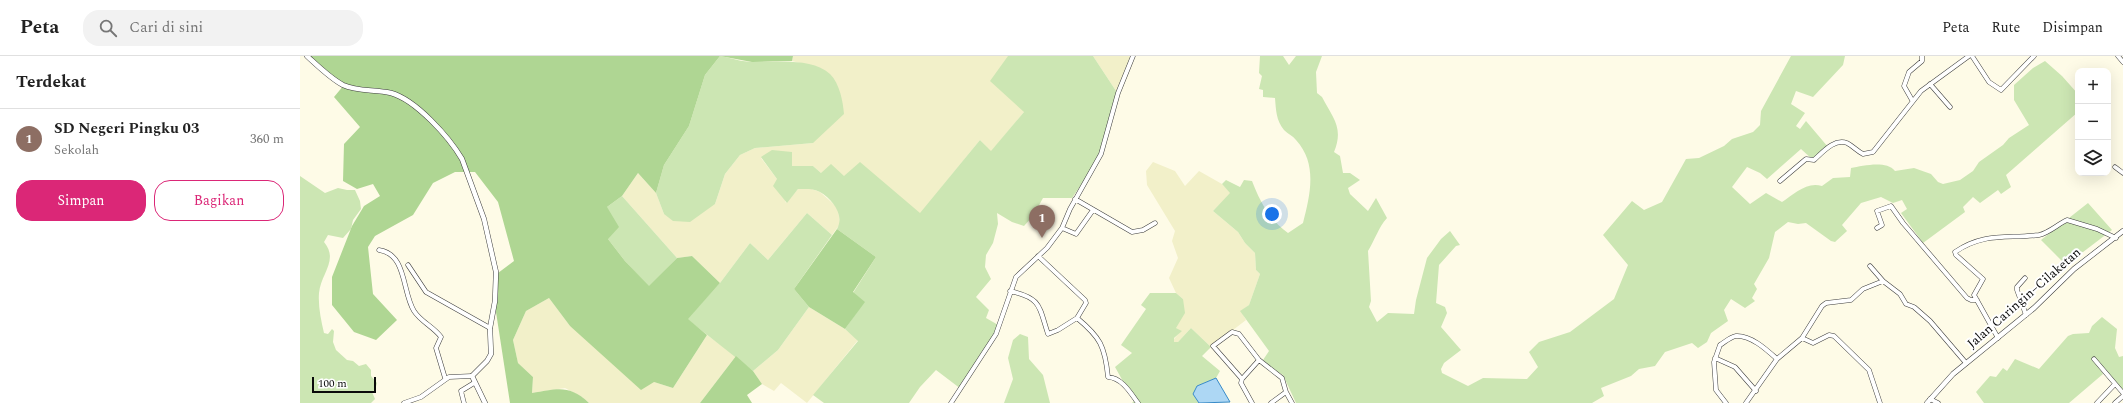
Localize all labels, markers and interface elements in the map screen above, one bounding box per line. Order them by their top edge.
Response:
search box [83,10,363,46]
text: Peta [20,13,59,42]
text: Cari di sini [129,16,203,39]
icon: search [97,17,119,39]
text: Peta [1942,17,1969,38]
text: Rute [1991,17,2020,38]
text: Disimpan [2042,17,2103,38]
map controls [2075,68,2111,176]
button: + [2075,68,2111,104]
text: Terdekat [16,69,86,95]
button: − [2075,104,2111,140]
text: SD Negeri Pingku 03 [54,117,199,140]
text: 1 [25,129,33,149]
text: 360 m [250,129,284,149]
text: Sekolah [54,140,99,160]
button: layers [2075,140,2111,176]
button: Simpan [16,180,146,221]
button: Bagikan [154,180,284,221]
your location [1262,204,1282,224]
pin: 1 [1029,205,1055,238]
street label: Jalan Caringin–Cilaketan [1963,243,2086,353]
scale bar [312,375,376,394]
text: 100 m [318,375,347,392]

